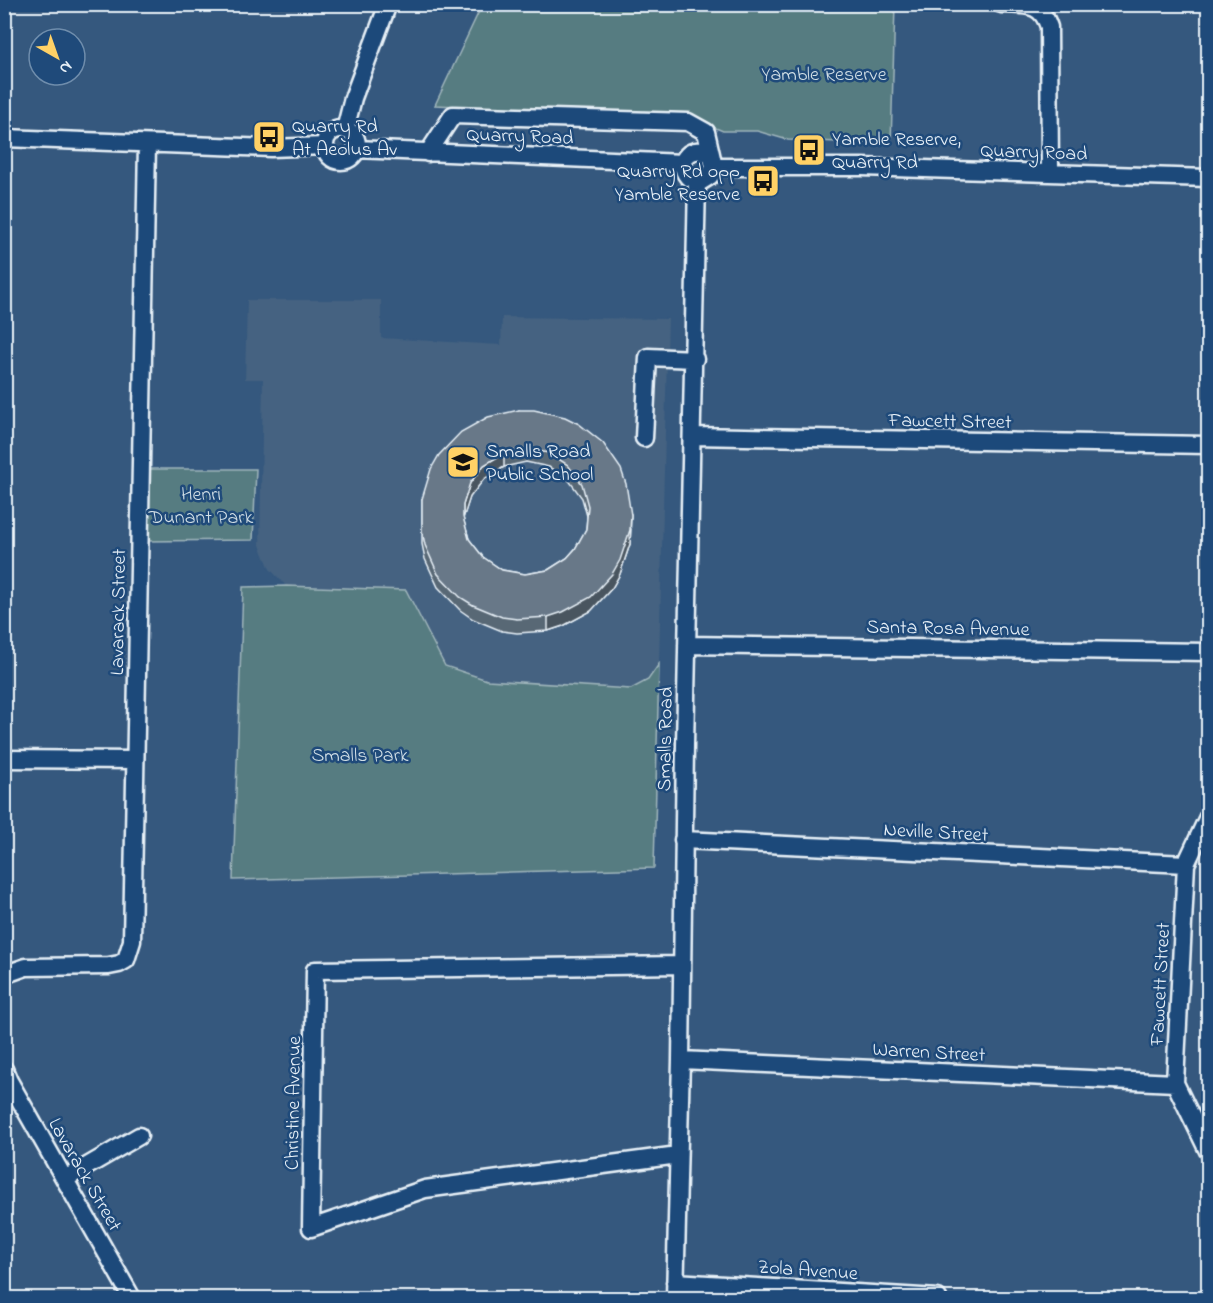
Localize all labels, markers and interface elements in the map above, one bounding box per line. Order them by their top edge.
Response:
north arrow [27,27,87,87]
text: N [53,54,77,80]
park label: Yamble Reserve [761,61,887,90]
place label: Quarry Rd At Aeolus Av [292,113,397,165]
bus stop icon: Quarry Rd At Aeolus Av [251,119,287,155]
street label: Quarry Road [466,121,574,154]
place label: Yamble Reserve, Quarry Rd [832,126,961,178]
bus stop icon: Yamble Reserve, Quarry Rd [791,132,827,168]
street label: Quarry Road [980,137,1088,170]
place label: Quarry Rd opp Yamble Reserve [615,158,740,210]
bus stop icon: Quarry Rd opp Yamble Reserve [745,163,781,199]
street label: Fawcett Street [887,407,1012,438]
place label: Smalls Road Public School [486,438,593,490]
school or university icon: Smalls Road Public School [445,444,481,480]
park label: Henri Dunant Park [148,481,253,533]
street label: Lavarack Street [104,548,135,676]
street label: Santa Rosa Avenue [866,614,1030,645]
street label: Smalls Road [651,687,682,792]
park label: Smalls Park [311,742,409,771]
street label: Neville Street [883,816,989,851]
street label: Fawcett Street [1144,922,1179,1047]
street label: Christine Avenue [279,1036,310,1170]
street label: Warren Street [872,1036,986,1071]
street label: Lavarack Street [40,1113,128,1238]
street label: Zola Avenue [757,1254,859,1289]

